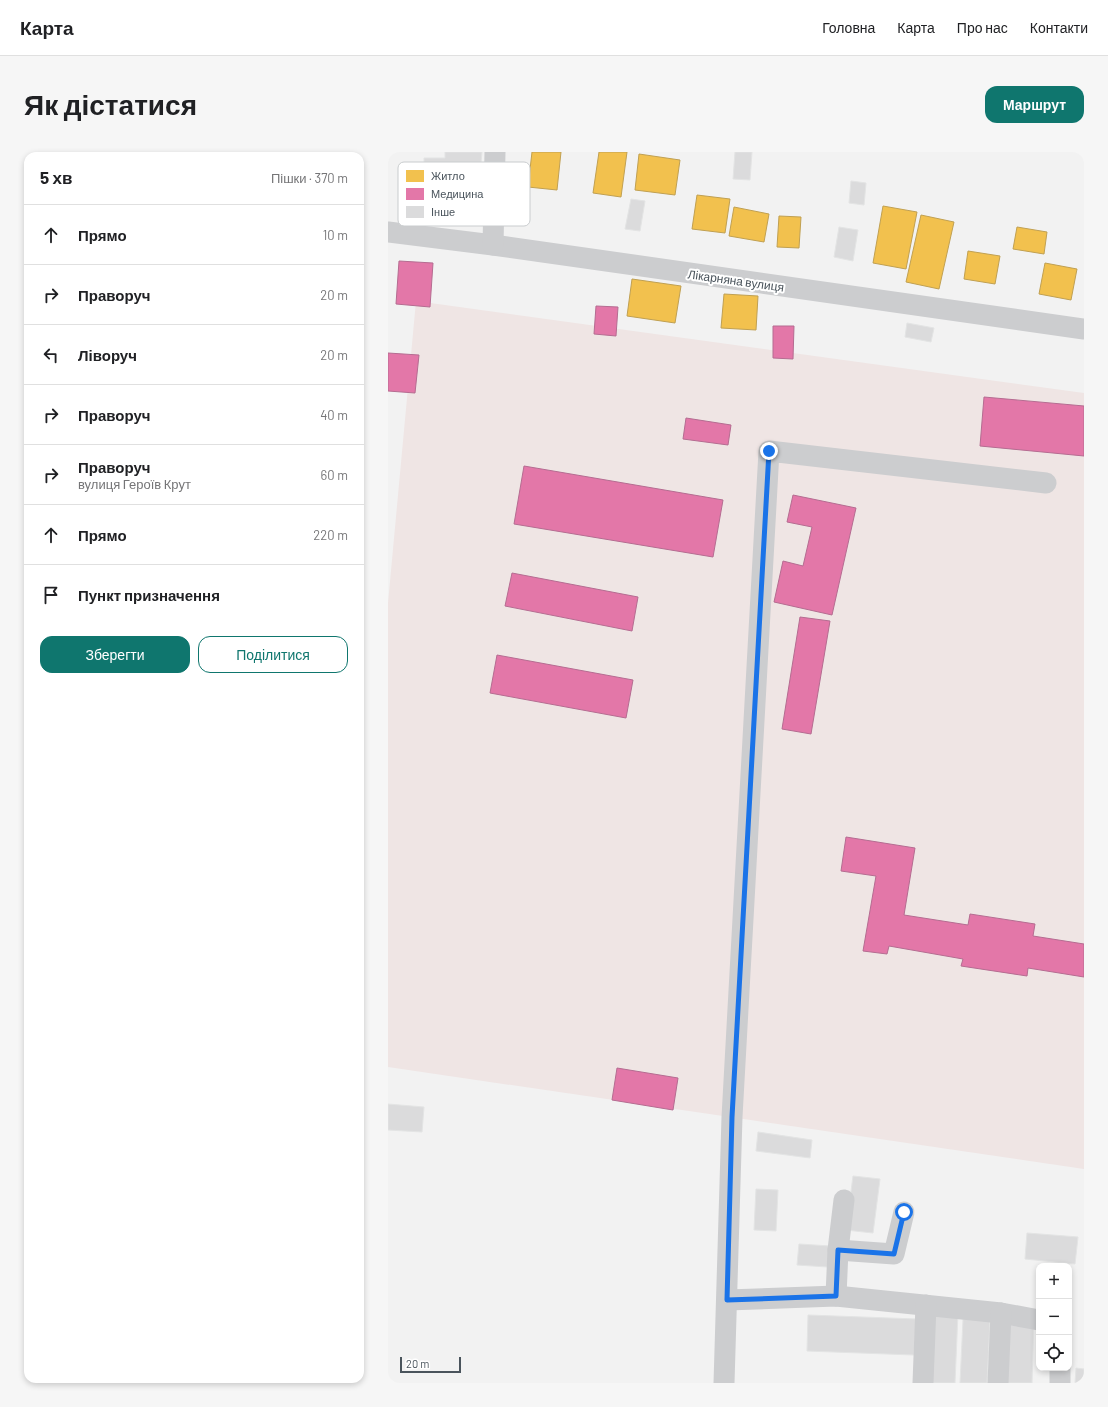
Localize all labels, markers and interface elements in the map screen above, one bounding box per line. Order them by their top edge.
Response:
text: Карта [20,16,74,39]
text: Головна [822,19,875,36]
text: Карта [897,19,935,36]
text: Про нас [957,19,1008,36]
text: Контакти [1030,19,1088,36]
button: Маршрут [985,86,1084,123]
text: Як дістатися [24,87,197,121]
legend [398,162,530,226]
text: 5 хв [40,167,72,187]
text: Житло [431,169,465,182]
text: Пішки · 370 m [271,170,348,186]
text: Медицина [431,187,484,200]
text: Інше [431,205,455,218]
icon: ahead [40,224,62,246]
text: Прямо [78,226,127,244]
text: 10 m [323,227,348,243]
street label: Лікарняна вулиця [687,266,785,295]
icon: right [40,284,62,306]
text: Праворуч [78,286,151,304]
text: 20 m [320,287,348,303]
icon: left [40,344,62,366]
text: Ліворуч [78,346,137,364]
text: 20 m [320,347,348,363]
icon: right [40,404,62,426]
text: Праворуч [78,406,151,424]
text: 40 m [320,407,348,423]
route end [760,442,778,460]
text: Праворуч [78,458,151,476]
icon: right [40,464,62,486]
text: 60 m [321,467,348,483]
text: вулиця Героїв Крут [78,476,191,492]
icon: ahead [40,524,62,546]
text: Прямо [78,526,127,544]
text: 220 m [313,527,348,543]
icon: arrive [40,584,62,606]
text: Пункт призначення [78,586,220,604]
button: Зберегти [40,636,190,673]
button: Поділитися [198,636,348,673]
route start [895,1203,913,1221]
map controls [1036,1263,1072,1371]
button: + [1036,1263,1072,1299]
button: − [1036,1299,1072,1335]
button: locate [1036,1335,1072,1371]
scale bar [400,1355,461,1374]
text: 20 m [406,1357,429,1370]

